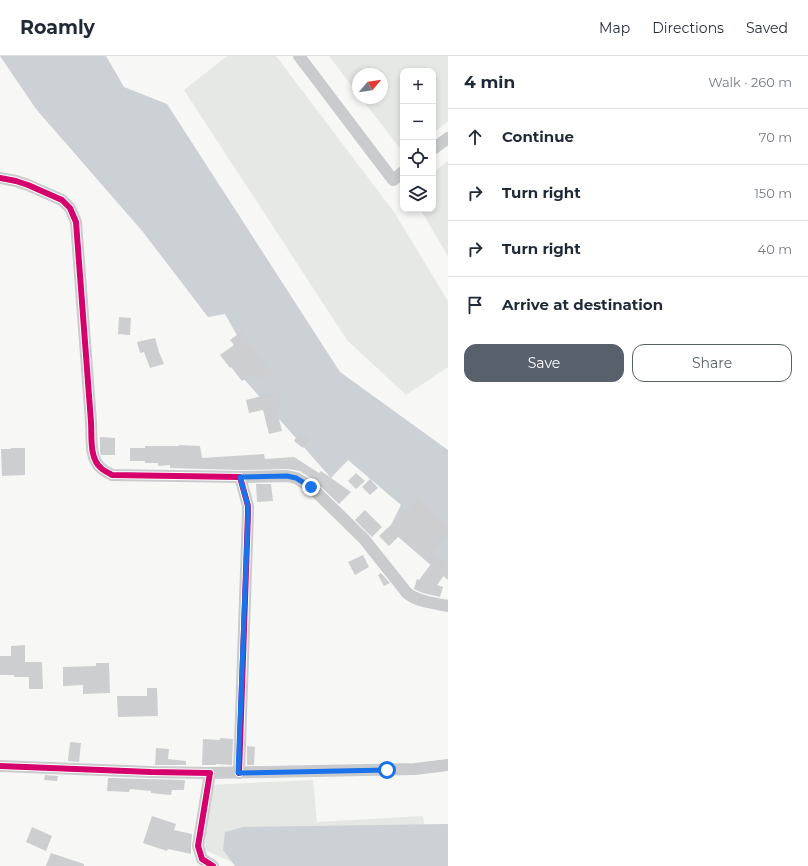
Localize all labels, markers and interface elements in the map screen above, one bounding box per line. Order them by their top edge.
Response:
text: Roamly [20,16,95,39]
text: Map [599,19,630,37]
text: Directions [652,19,724,37]
text: Saved [746,19,788,37]
north arrow [352,68,388,104]
map controls [400,68,436,212]
button: + [400,68,436,104]
text: 4 min [464,72,515,92]
text: Walk · 260 m [708,74,792,90]
button: − [400,104,436,140]
icon: ahead [464,126,486,148]
text: Continue [502,127,574,146]
text: 70 m [759,129,792,145]
button: locate [400,140,436,176]
button: layers [400,176,436,212]
icon: right [464,182,486,204]
text: Turn right [502,183,581,202]
text: 150 m [754,185,792,201]
icon: right [464,238,486,260]
text: Turn right [502,239,581,258]
text: 40 m [758,241,792,257]
icon: arrive [464,294,486,316]
text: Arrive at destination [502,295,663,314]
button: Save [464,344,624,382]
button: Share [632,344,792,382]
route end [302,478,320,496]
route start [378,761,396,779]

